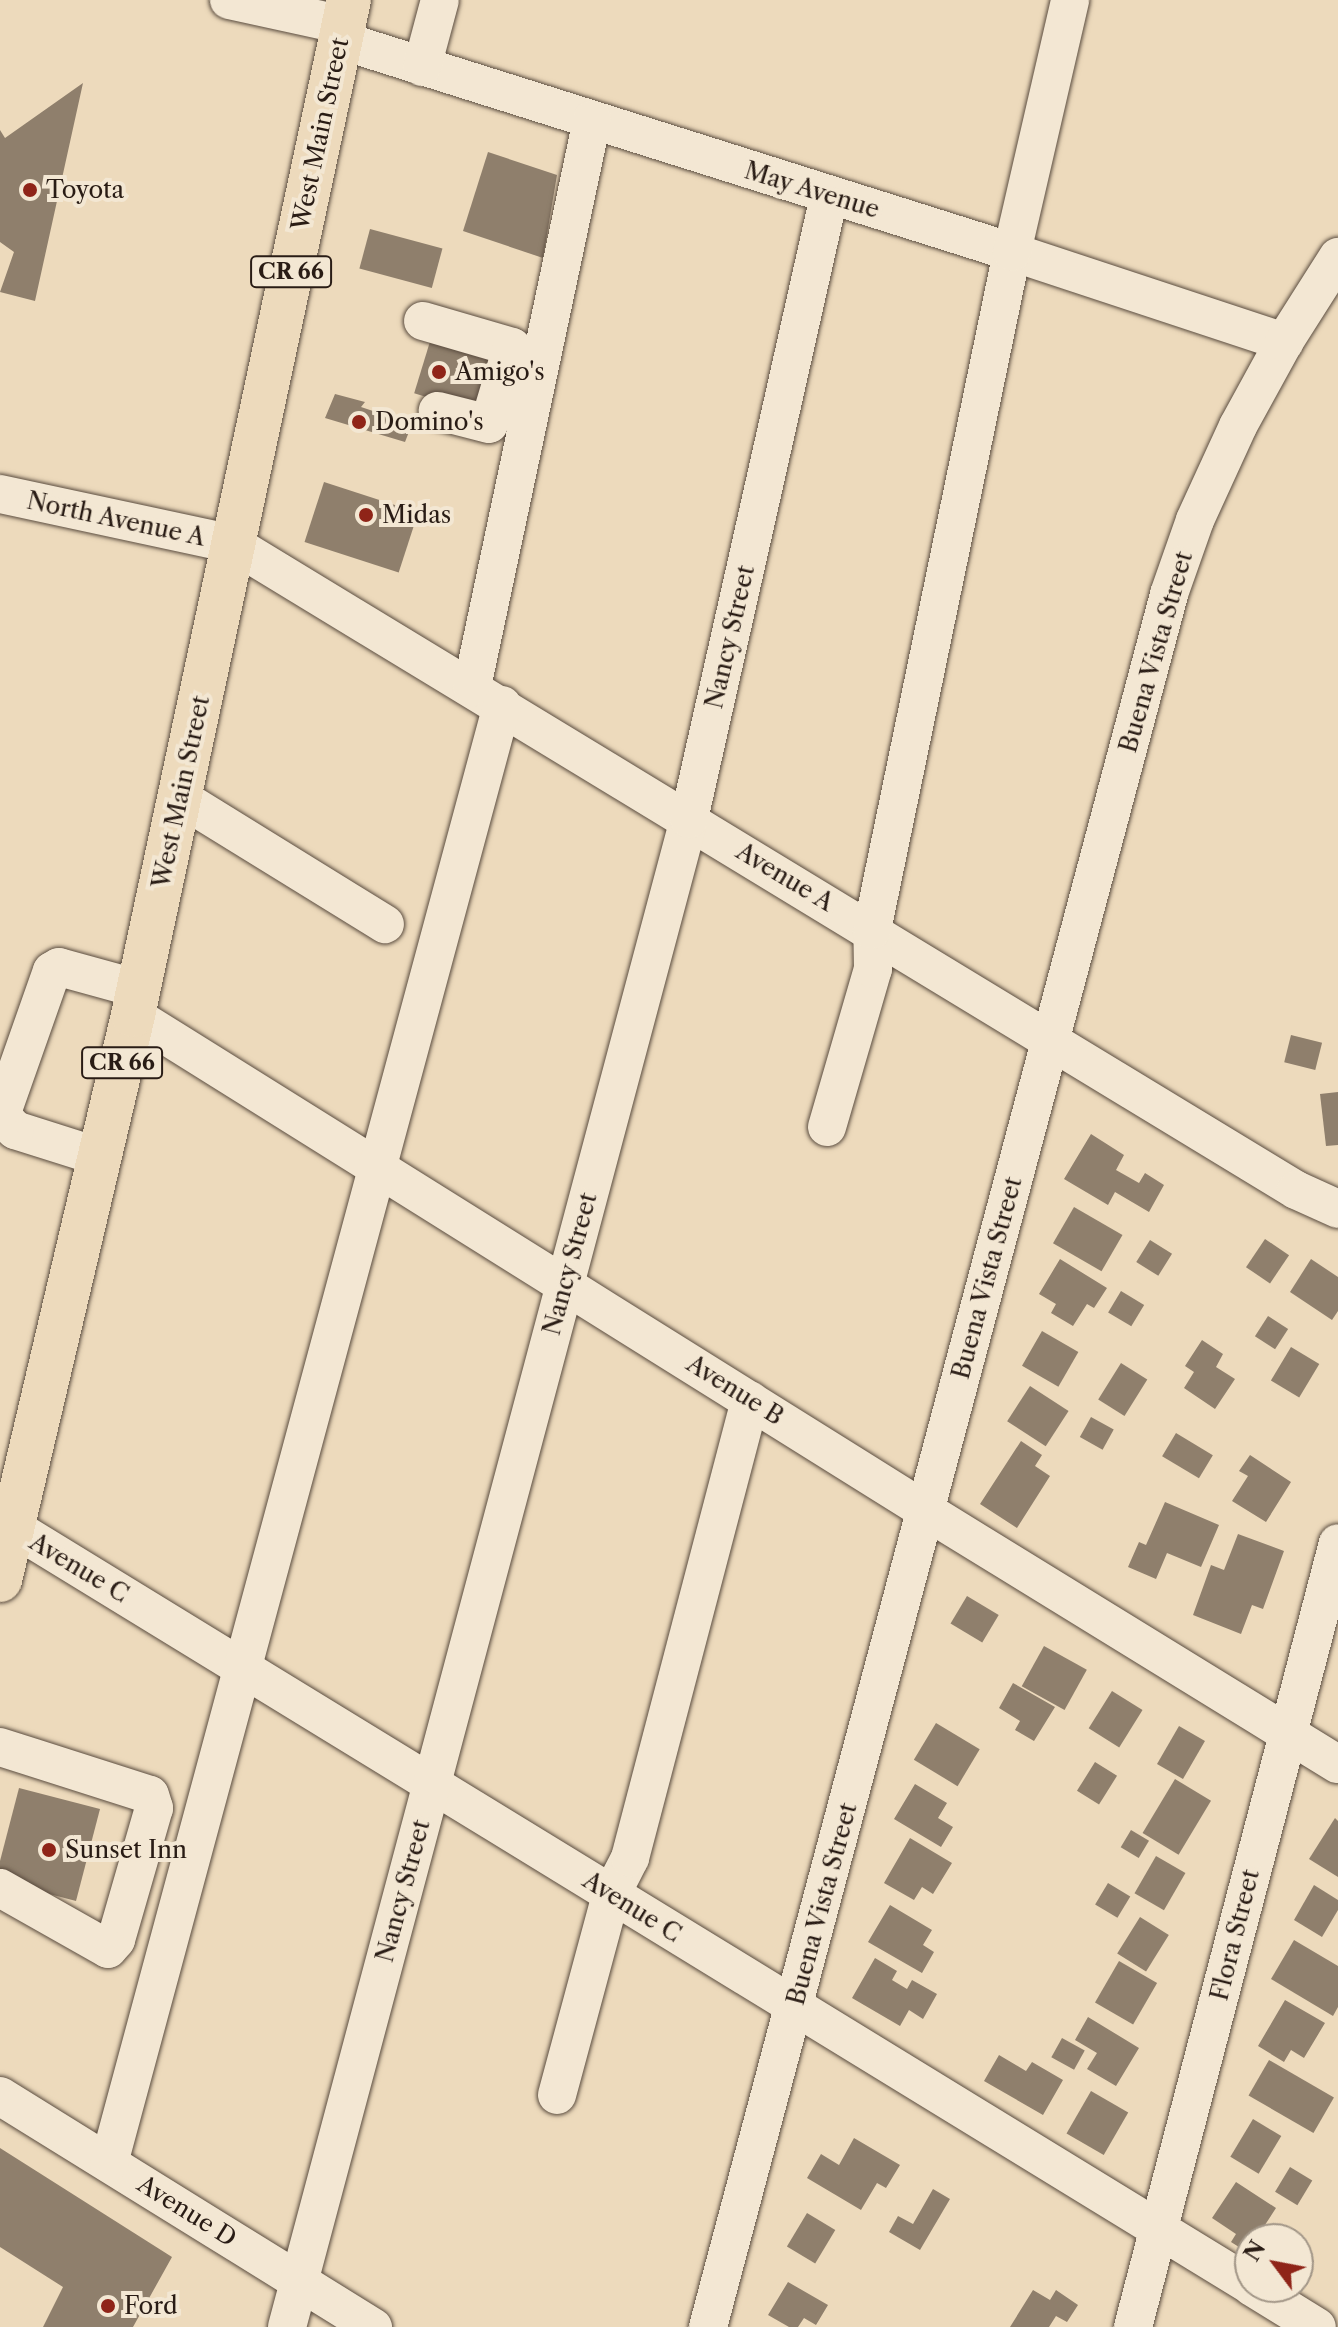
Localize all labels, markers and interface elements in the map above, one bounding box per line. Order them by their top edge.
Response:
street label: West Main Street [286,35,354,233]
street label: May Avenue [740,156,884,224]
place label: Toyota [46,176,124,204]
marker: Toyota [21,181,39,199]
road number: CR 66 [249,254,333,290]
place label: Amigo's [455,358,545,386]
marker: Amigo's [430,363,448,381]
place label: Domino's [375,408,484,436]
marker: Domino's [350,413,368,431]
street label: North Avenue A [23,486,209,552]
place label: Midas [382,501,451,529]
marker: Midas [357,506,375,524]
street label: Buena Vista Street [1113,547,1199,757]
street label: Nancy Street [699,562,761,712]
street label: West Main Street [147,693,215,891]
street label: Avenue A [731,836,839,918]
road number: CR 66 [80,1045,164,1081]
street label: Buena Vista Street [946,1173,1028,1383]
street label: Nancy Street [537,1189,603,1339]
street label: Avenue B [681,1349,789,1431]
street label: Avenue C [24,1527,134,1609]
street label: Buena Vista Street [781,1799,863,2009]
street label: Nancy Street [370,1816,436,1966]
place label: Sunset Inn [65,1836,187,1864]
marker: Sunset Inn [40,1841,58,1859]
street label: Avenue C [578,1866,686,1948]
street label: Flora Street [1205,1866,1265,2004]
street label: Avenue D [132,2169,242,2253]
north arrow [1234,2223,1314,2303]
text: N [1238,2236,1271,2266]
place label: Ford [124,2292,178,2320]
marker: Ford [99,2297,117,2315]

